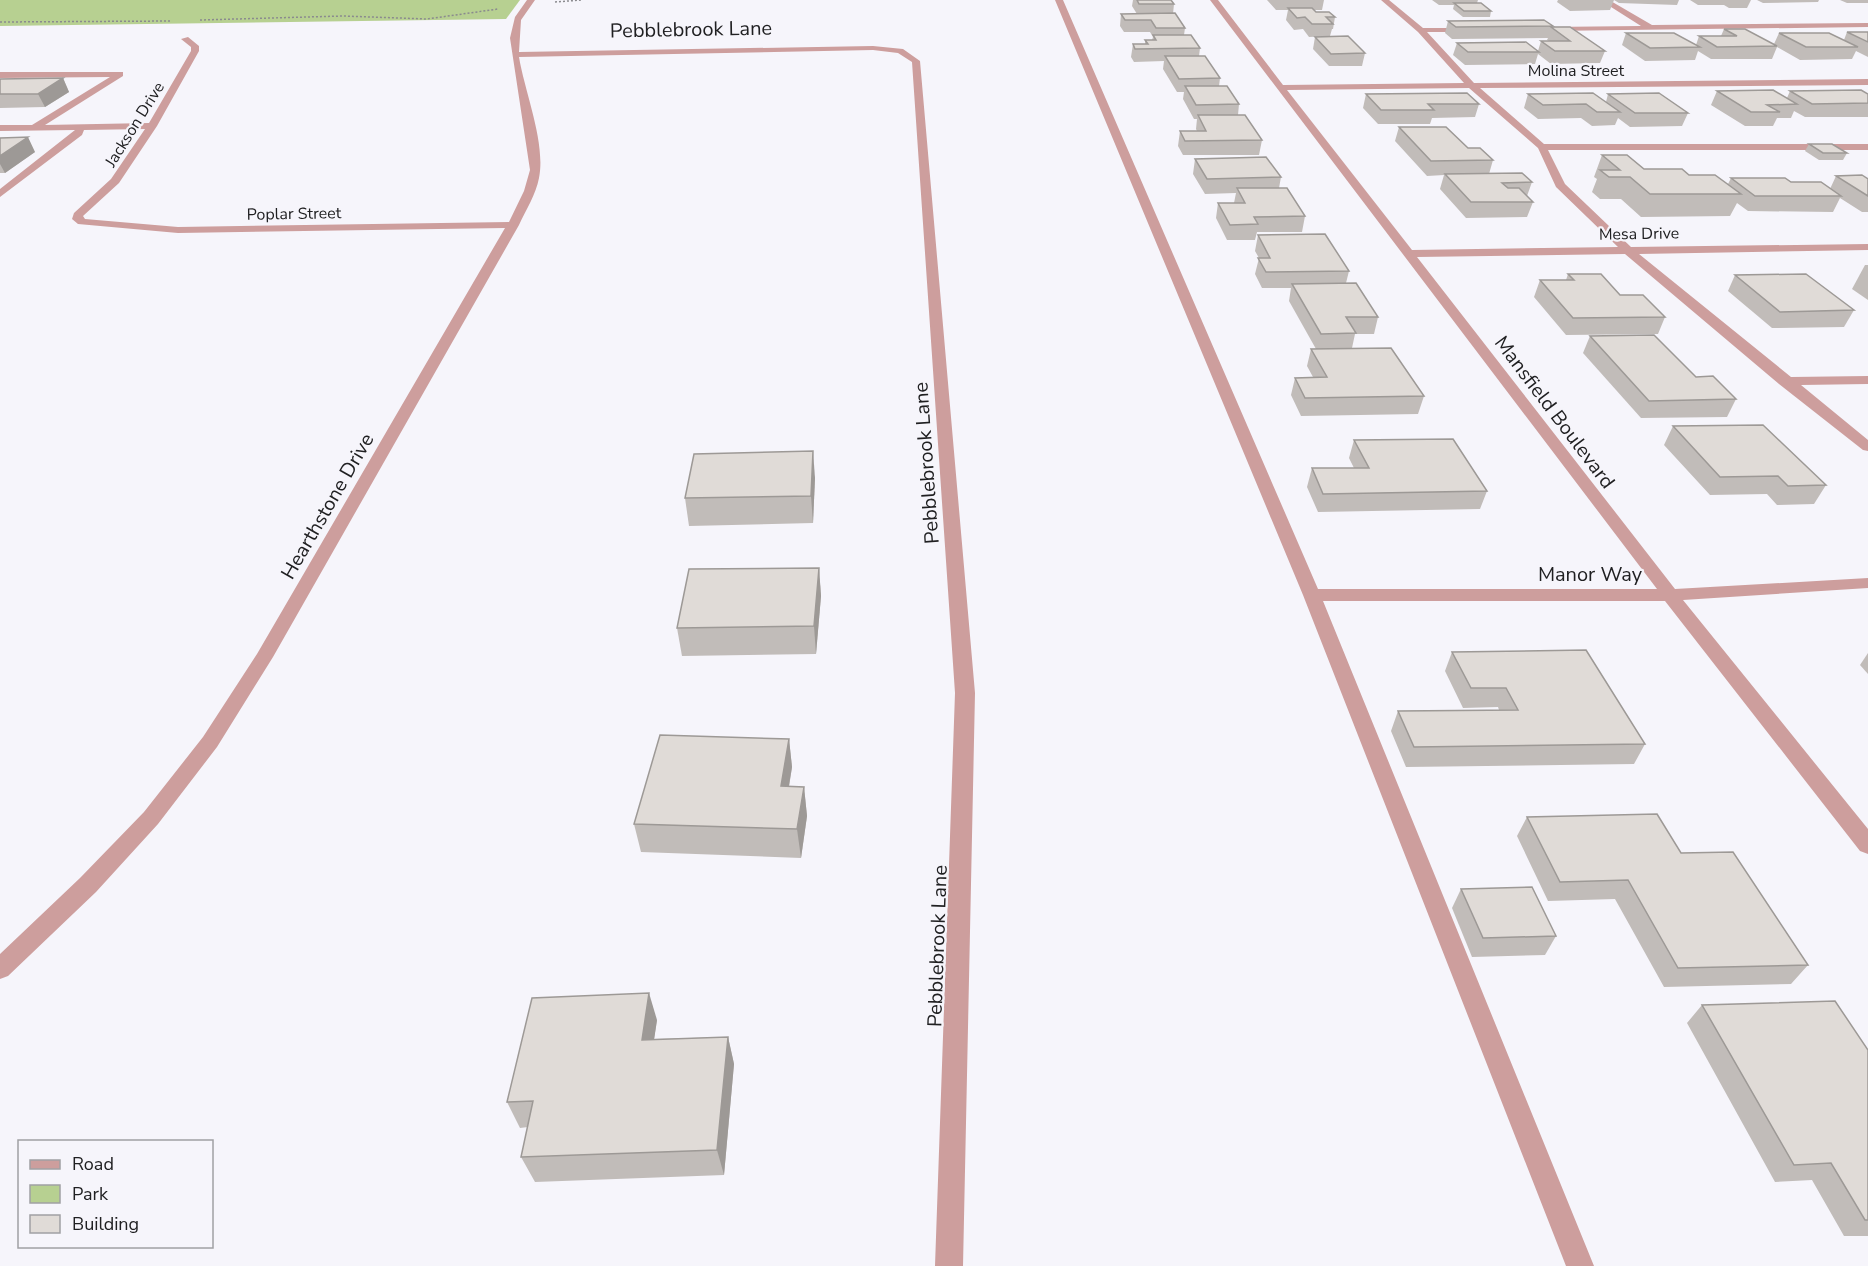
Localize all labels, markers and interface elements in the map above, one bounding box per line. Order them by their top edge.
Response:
street label: Pebblebrook Lane [610,15,772,44]
street label: Molina Street [1528,60,1625,82]
street label: Jackson Drive [99,78,170,172]
street label: Poplar Street [246,202,342,226]
street label: Mesa Drive [1599,222,1679,246]
street label: Mansfield Boulevard [1488,330,1621,494]
street label: Pebblebrook Lane [907,381,946,545]
street label: Hearthstone Drive [275,428,380,584]
street label: Manor Way [1538,561,1643,588]
street label: Pebblebrook Lane [921,865,954,1028]
legend [18,1140,213,1248]
text: Road [72,1152,114,1176]
text: Park [72,1182,109,1206]
text: Building [72,1212,139,1236]

